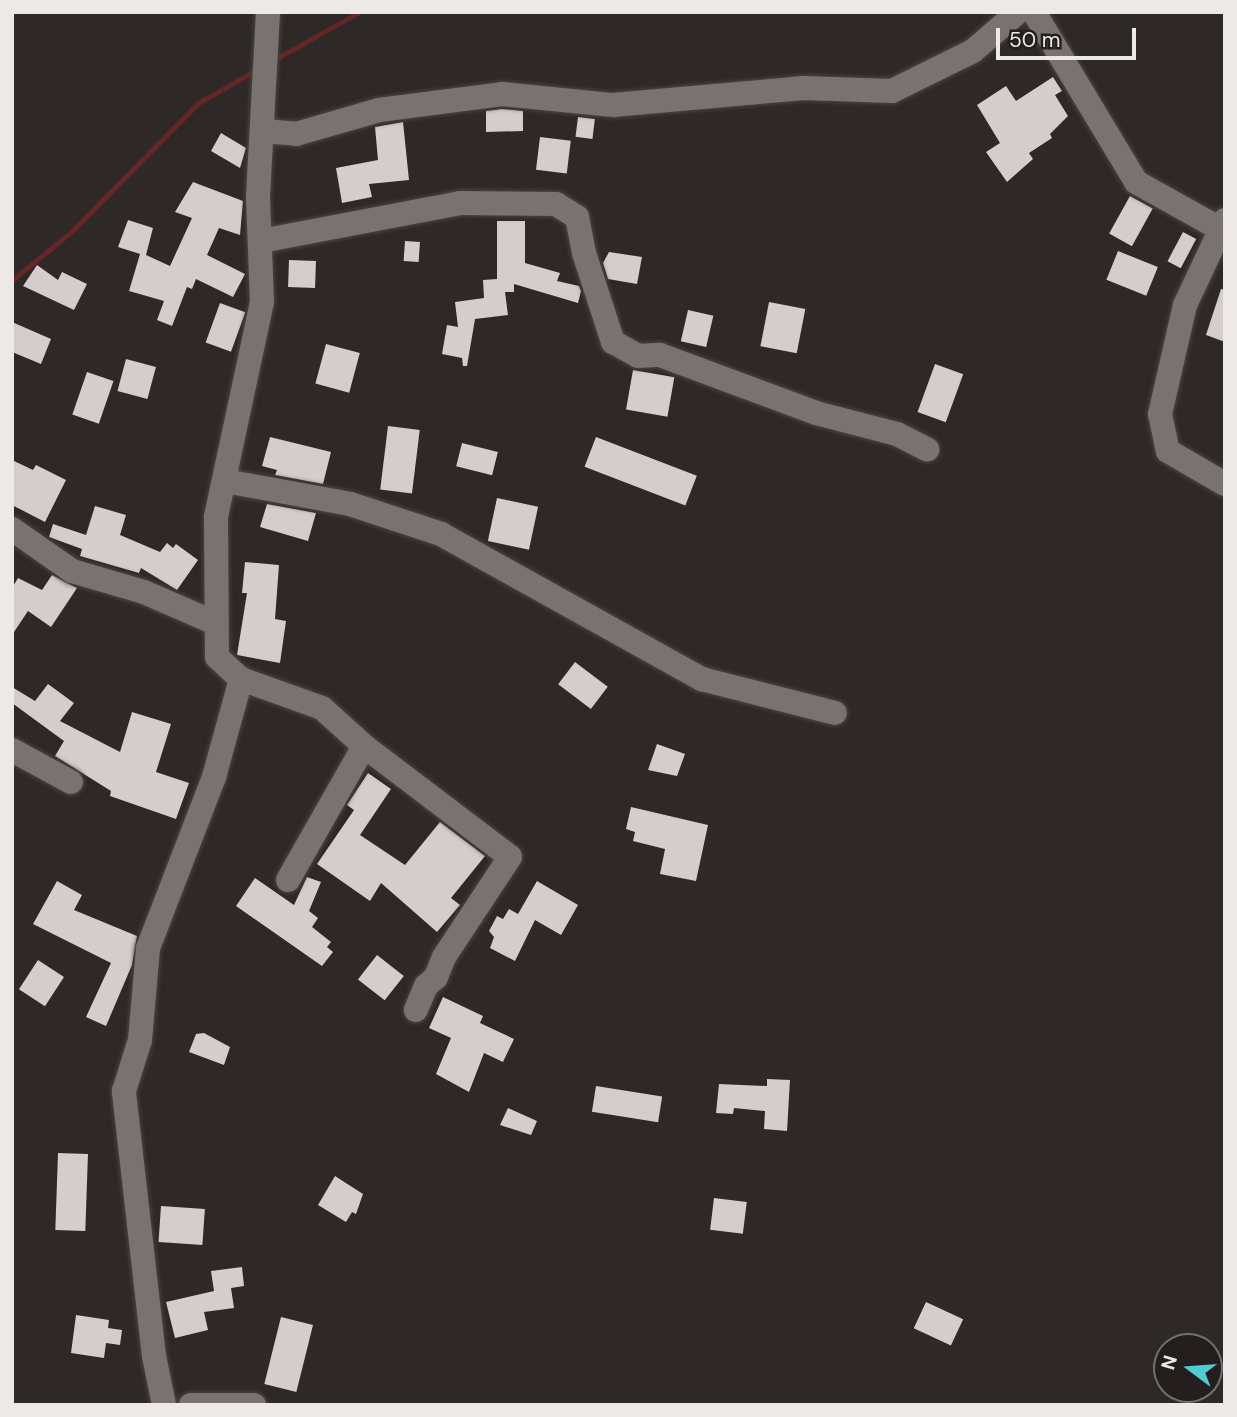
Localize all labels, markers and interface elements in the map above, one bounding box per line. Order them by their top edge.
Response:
scale bar [999,14,1139,58]
text: 50 m [1009,26,1060,54]
north arrow [1153,1333,1223,1403]
text: N [1155,1353,1183,1373]

